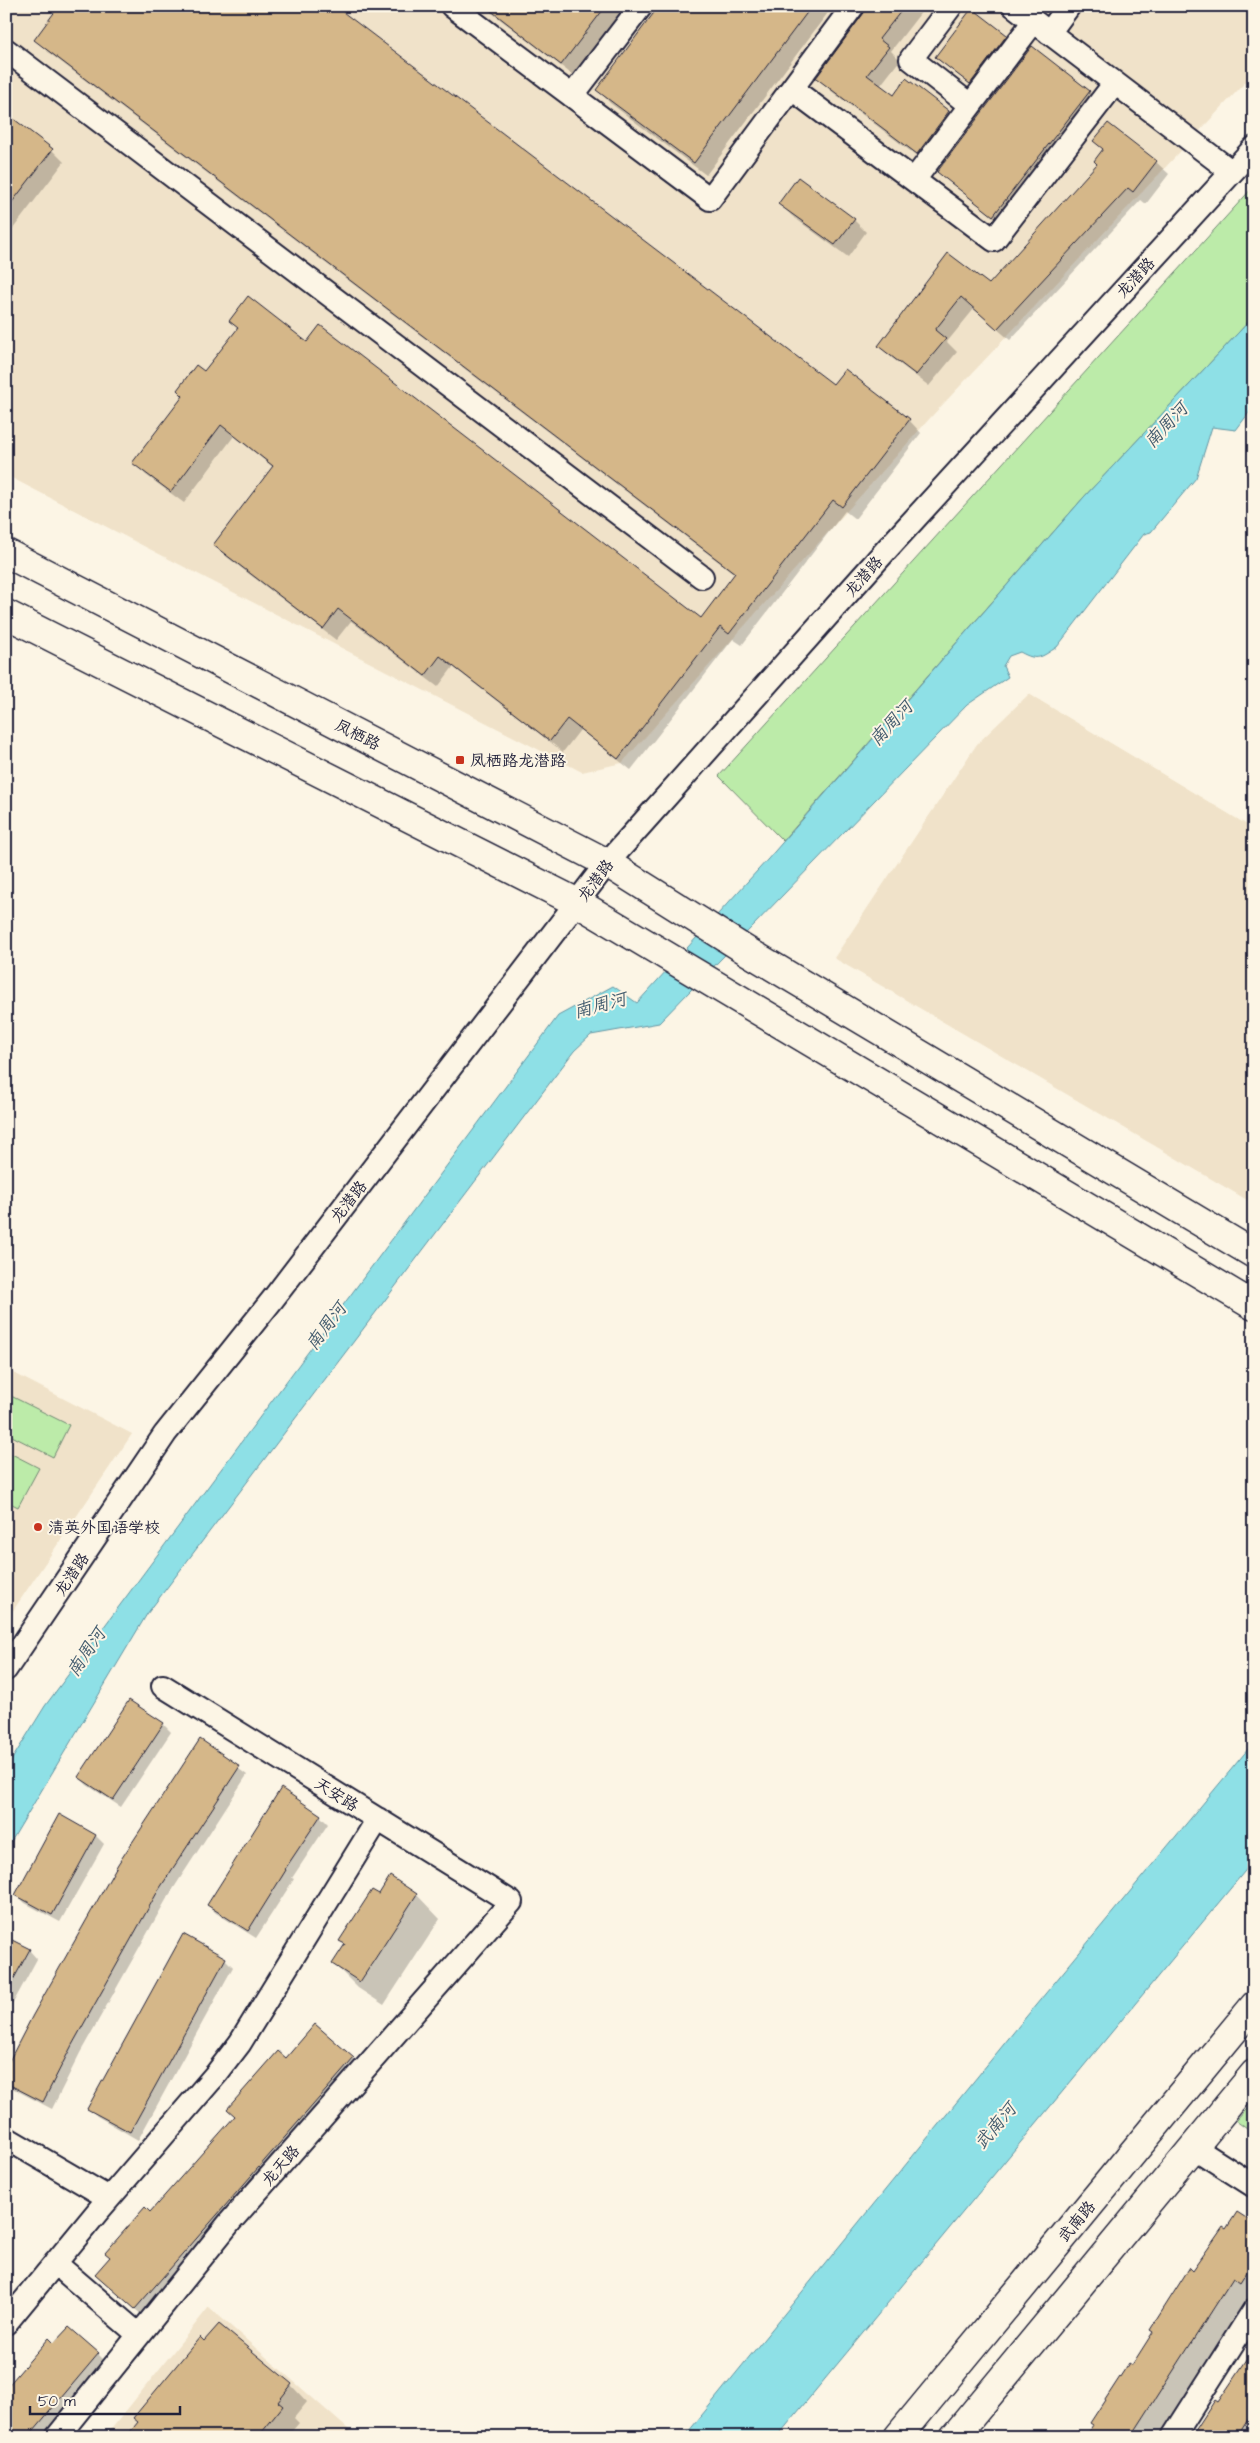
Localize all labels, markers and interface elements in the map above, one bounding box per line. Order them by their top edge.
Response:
street label: 龙潜路 [1111,253,1160,303]
water label: 南周河 [1139,395,1196,454]
street label: 龙潜路 [840,551,888,602]
water label: 南周河 [864,693,921,752]
street label: 凤栖路 [331,714,384,756]
place label: 凤栖路龙潜路 [470,750,566,772]
marker: 凤栖路龙潜路 [454,754,466,766]
street label: 龙潜路 [573,855,619,906]
water label: 南周河 [571,986,632,1025]
street label: 龙潜路 [325,1176,372,1227]
water label: 南周河 [300,1295,354,1355]
place label: 清英外国语学校 [48,1517,160,1539]
marker: 清英外国语学校 [32,1521,44,1533]
street label: 龙潜路 [49,1549,94,1601]
water label: 南周河 [61,1620,114,1682]
street label: 天安路 [310,1773,363,1817]
water label: 武南河 [968,2095,1024,2155]
street label: 龙天路 [257,2140,305,2191]
street label: 武南路 [1053,2196,1101,2247]
scale bar [30,2383,180,2415]
text: 50 m [38,2391,76,2412]

